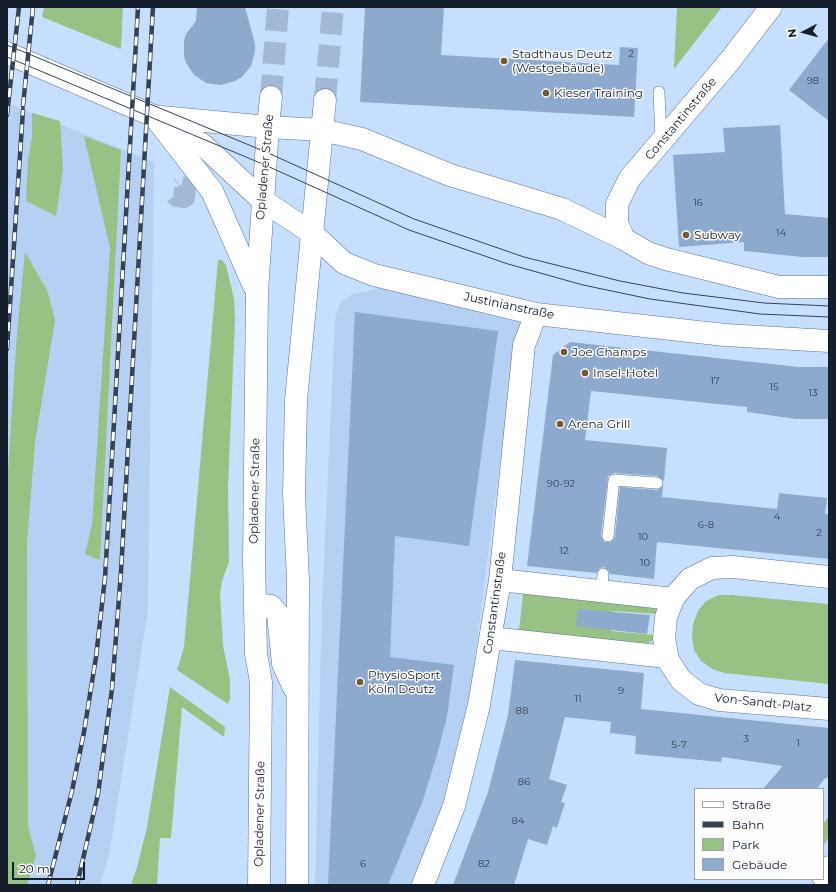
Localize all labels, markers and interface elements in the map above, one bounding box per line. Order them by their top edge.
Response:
north arrow [784,12,824,52]
text: N [785,28,799,38]
place label: Stadthaus Deutz (Westgebäude) [512,47,612,75]
house number: 2 [628,48,634,60]
marker: Stadthaus Deutz (Westgebäude) [499,56,509,66]
street label: Constantinstraße [642,75,720,163]
house number: 98 [807,75,819,87]
place label: Kieser Training [554,86,643,100]
marker: Kieser Training [541,88,551,98]
street label: Opladener Straße [253,114,277,220]
house number: 16 [693,197,703,209]
house number: 14 [776,227,786,239]
place label: Subway [694,228,741,242]
marker: Subway [681,230,691,240]
street label: Justinianstraße [463,289,555,323]
place label: Joe Champs [572,345,646,359]
marker: Joe Champs [559,347,569,357]
place label: Insel-Hotel [593,366,658,380]
marker: Insel-Hotel [580,368,590,378]
house number: 17 [710,375,720,387]
house number: 15 [769,381,779,393]
house number: 13 [808,387,818,399]
place label: Arena Grill [568,417,631,431]
marker: Arena Grill [555,419,565,429]
street label: Opladener Straße [247,438,263,544]
house number: 90-92 [547,478,575,490]
house number: 4 [774,511,780,523]
house number: 6-8 [698,519,714,531]
house number: 2 [816,527,822,539]
house number: 10 [638,531,648,543]
house number: 12 [559,545,569,557]
street label: Constantinstraße [481,551,509,655]
house number: 10 [640,557,650,569]
place label: PhysioSport Köln Deutz [368,668,440,696]
marker: PhysioSport Köln Deutz [355,677,365,687]
house number: 9 [618,685,624,697]
street label: Von-Sandt-Platz [714,691,812,715]
house number: 11 [574,693,582,705]
house number: 88 [516,705,528,717]
house number: 3 [743,733,749,745]
house number: 1 [796,737,800,749]
house number: 5-7 [671,739,687,751]
street label: Opladener Straße [252,761,268,867]
house number: 86 [518,776,530,788]
legend [694,788,824,880]
text: Straße [732,797,771,812]
house number: 84 [512,815,524,827]
text: Bahn [732,817,764,832]
text: Park [732,837,759,852]
scale bar [14,854,87,880]
text: Gebäude [732,857,787,872]
house number: 6 [360,858,366,870]
house number: 82 [478,858,490,870]
text: 20 m [19,861,50,876]

